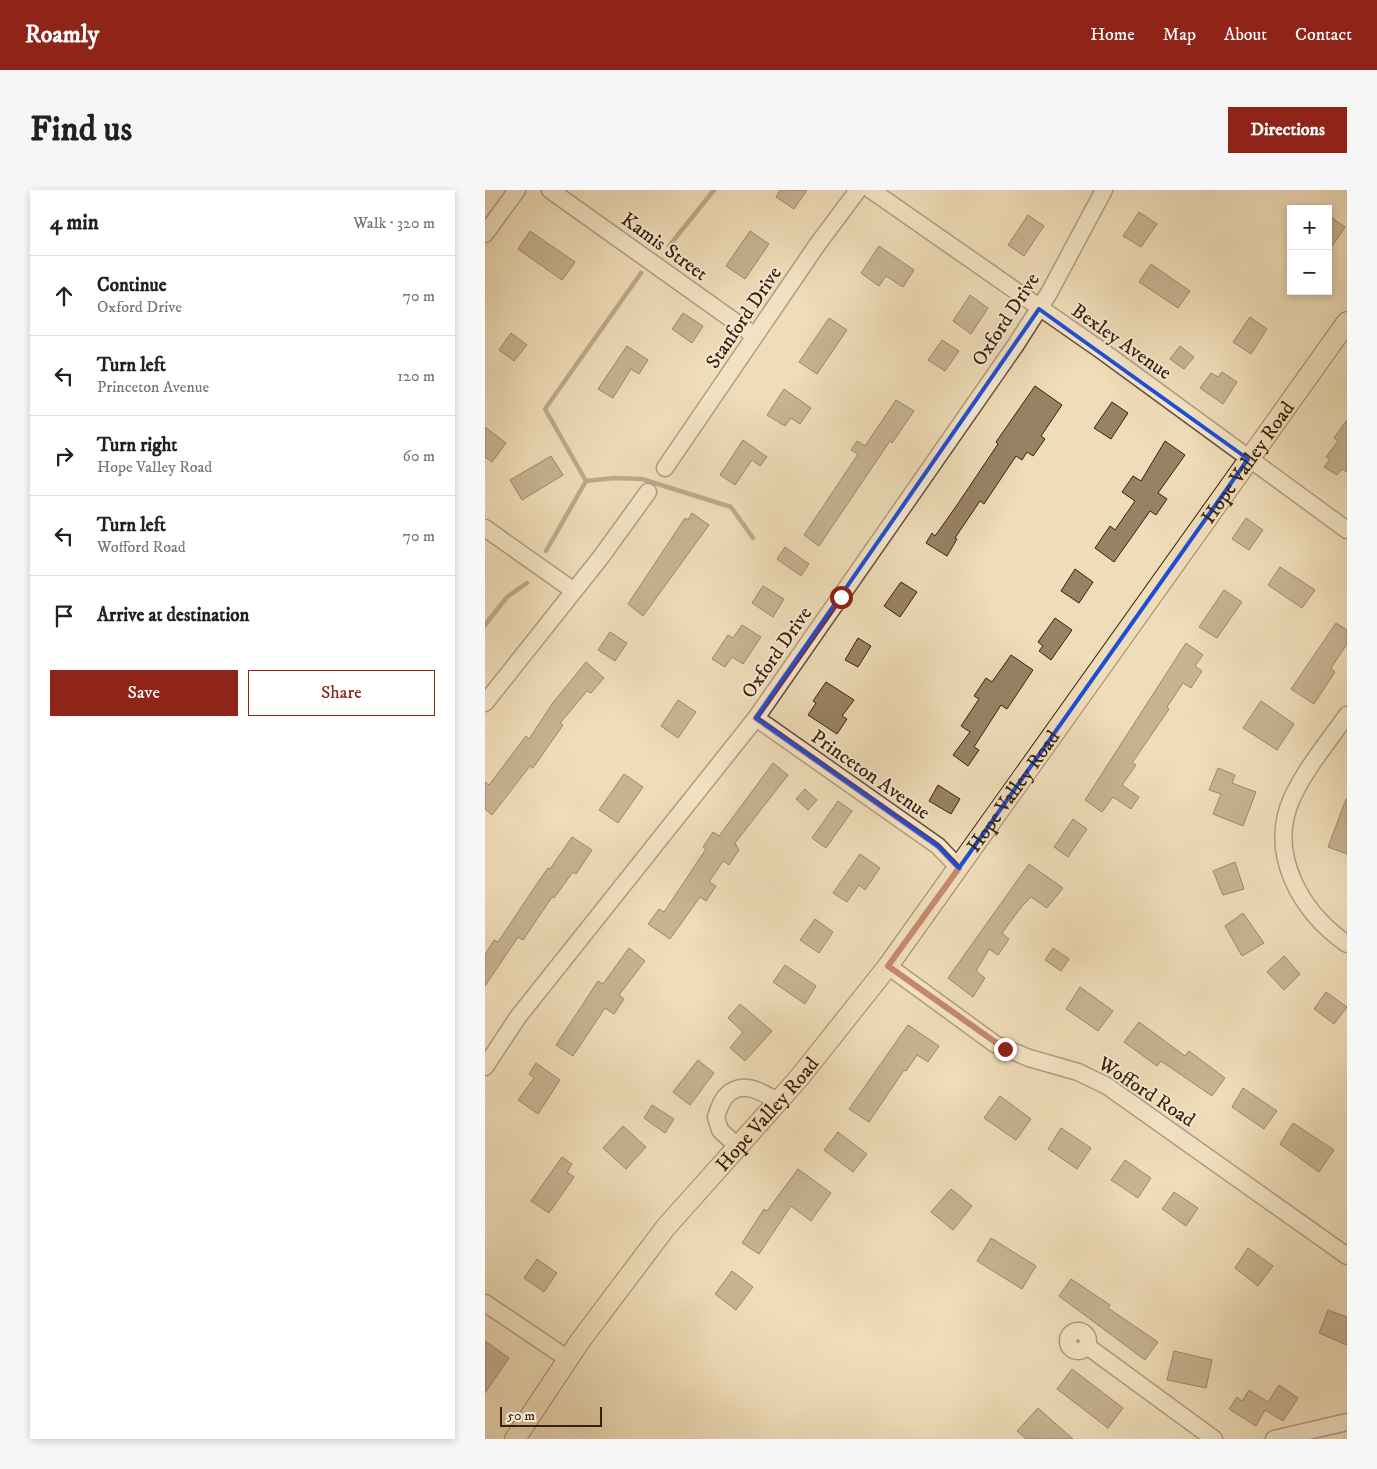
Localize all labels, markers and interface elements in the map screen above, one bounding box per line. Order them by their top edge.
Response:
text: Roamly [25,20,99,50]
text: Home [1090,24,1135,46]
text: Map [1163,24,1196,46]
text: About [1224,24,1267,46]
text: Contact [1295,24,1352,46]
button: Directions [1228,107,1347,153]
text: Find us [30,108,132,152]
map controls [1287,205,1332,295]
button: + [1287,205,1332,250]
street label: Kamis Street [616,207,712,287]
text: 4 min [50,210,99,236]
text: Walk · 320 m [353,213,435,233]
button: − [1287,250,1332,295]
street label: Stanford Drive [701,262,788,374]
street label: Oxford Drive [967,269,1046,371]
text: Continue [97,274,167,297]
icon: ahead [50,282,78,310]
text: 70 m [403,286,435,306]
text: Oxford Drive [97,297,182,317]
street label: Bexley Avenue [1066,299,1176,386]
text: Turn left [97,354,166,377]
icon: left [50,362,78,390]
text: 120 m [397,366,435,386]
text: Princeton Avenue [97,377,209,397]
street label: Hope Valley Road [1196,397,1300,529]
text: Turn right [97,434,177,457]
icon: right [50,442,78,470]
text: 60 m [403,446,435,466]
text: Hope Valley Road [97,457,212,477]
text: Turn left [97,514,166,537]
icon: left [50,522,78,550]
text: 70 m [403,526,435,546]
text: Wofford Road [97,537,186,557]
route start [830,586,853,609]
icon: arrive [50,602,78,630]
street label: Oxford Drive [737,602,818,703]
text: Arrive at destination [97,604,249,627]
button: Save [50,670,238,716]
button: Share [248,670,435,716]
street label: Princeton Avenue [806,725,935,826]
street label: Hope Valley Road [962,726,1066,858]
route end [994,1038,1017,1061]
street label: Wofford Road [1092,1051,1200,1133]
street label: Hope Valley Road [711,1052,825,1177]
scale bar [500,1404,603,1427]
text: 50 m [507,1407,535,1425]

